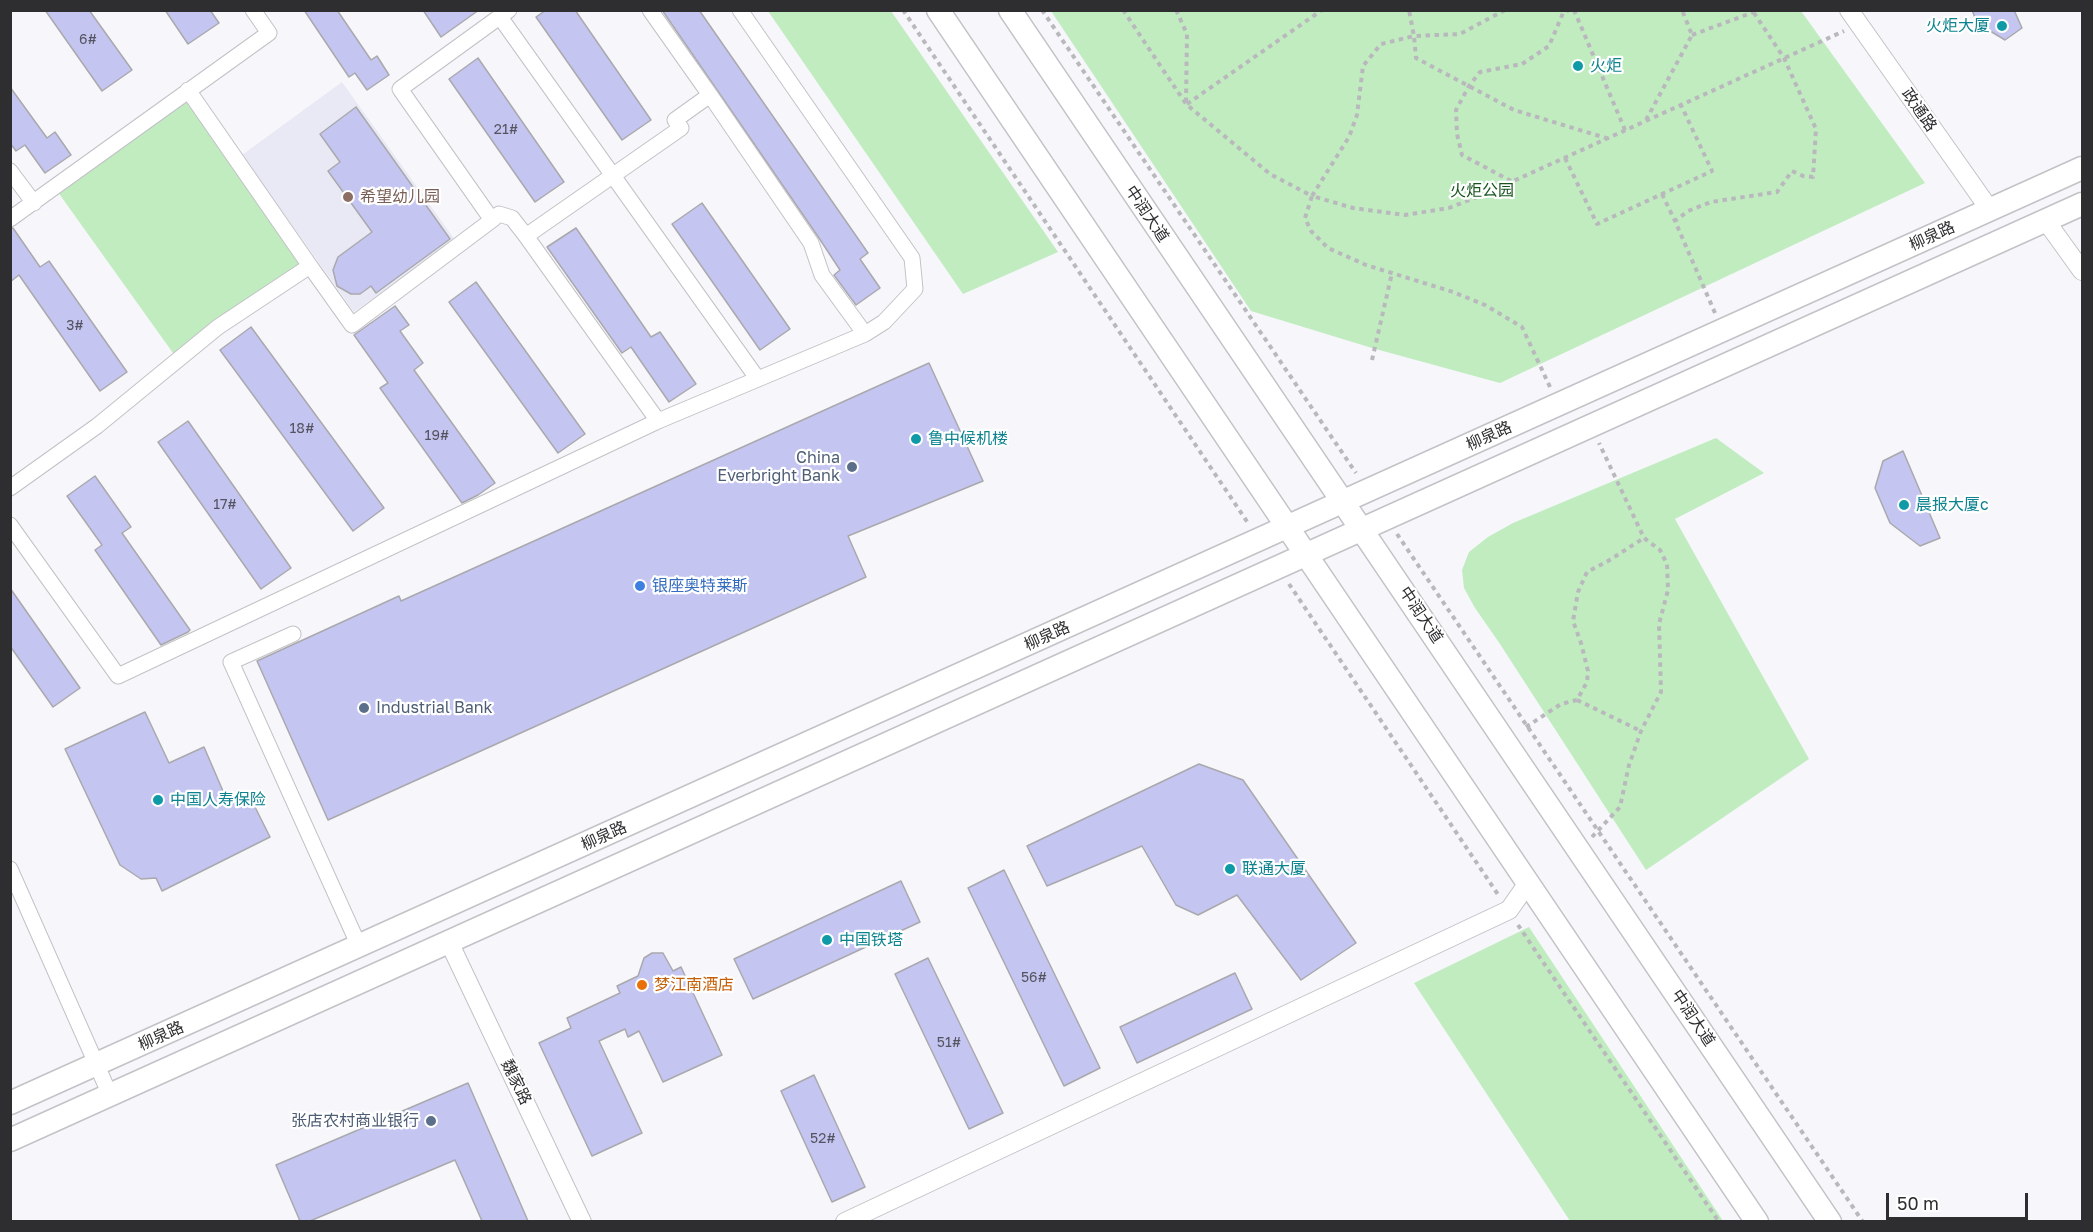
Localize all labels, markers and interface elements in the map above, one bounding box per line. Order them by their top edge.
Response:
place label: 火炬大厦 [1926,16,1990,36]
marker: 火炬大厦 [1995,19,2009,33]
house number: 6# [79,32,97,48]
place label: 火炬 [1590,56,1622,76]
marker: 火炬 [1571,59,1585,73]
street label: 政通路 [1897,85,1941,135]
house number: 21# [494,122,518,138]
park label: 火炬公园 [1450,181,1514,201]
street label: 中润大道 [1121,182,1173,246]
place label: 希望幼儿园 [360,187,440,207]
marker: 希望幼儿园 [341,190,355,204]
street label: 柳泉路 [1906,217,1958,255]
house number: 3# [66,318,84,334]
street label: 柳泉路 [1463,417,1515,455]
house number: 18# [290,421,314,437]
house number: 19# [425,428,449,444]
place label: 鲁中候机楼 [928,429,1008,449]
marker: 鲁中候机楼 [909,432,923,446]
place label: China Everbright Bank [717,448,840,486]
marker: China Everbright Bank [845,460,859,474]
place label: 晨报大厦c [1916,495,1989,515]
house number: 17# [213,497,237,513]
marker: 晨报大厦c [1897,498,1911,512]
place label: 银座奥特莱斯 [652,576,748,596]
marker: 银座奥特莱斯 [633,579,647,593]
street label: 中润大道 [1395,583,1447,647]
street label: 柳泉路 [1021,617,1073,655]
place label: Industrial Bank [376,698,493,718]
marker: Industrial Bank [357,701,371,715]
place label: 中国人寿保险 [170,790,266,810]
marker: 中国人寿保险 [151,793,165,807]
street label: 柳泉路 [578,817,630,855]
place label: 联通大厦 [1242,859,1306,879]
marker: 联通大厦 [1223,862,1237,876]
place label: 中国铁塔 [839,930,903,950]
marker: 中国铁塔 [820,933,834,947]
house number: 56# [1021,970,1047,986]
place label: 梦江南酒店 [654,975,734,995]
marker: 梦江南酒店 [635,978,649,992]
street label: 中润大道 [1667,986,1719,1050]
street label: 柳泉路 [135,1017,187,1055]
house number: 51# [937,1035,961,1051]
street label: 魏家路 [497,1056,535,1108]
place label: 张店农村商业银行 [291,1111,419,1131]
marker: 张店农村商业银行 [424,1114,438,1128]
house number: 52# [810,1131,836,1147]
scale bar [1889,1181,2032,1219]
text: 50 m [1897,1192,1939,1214]

